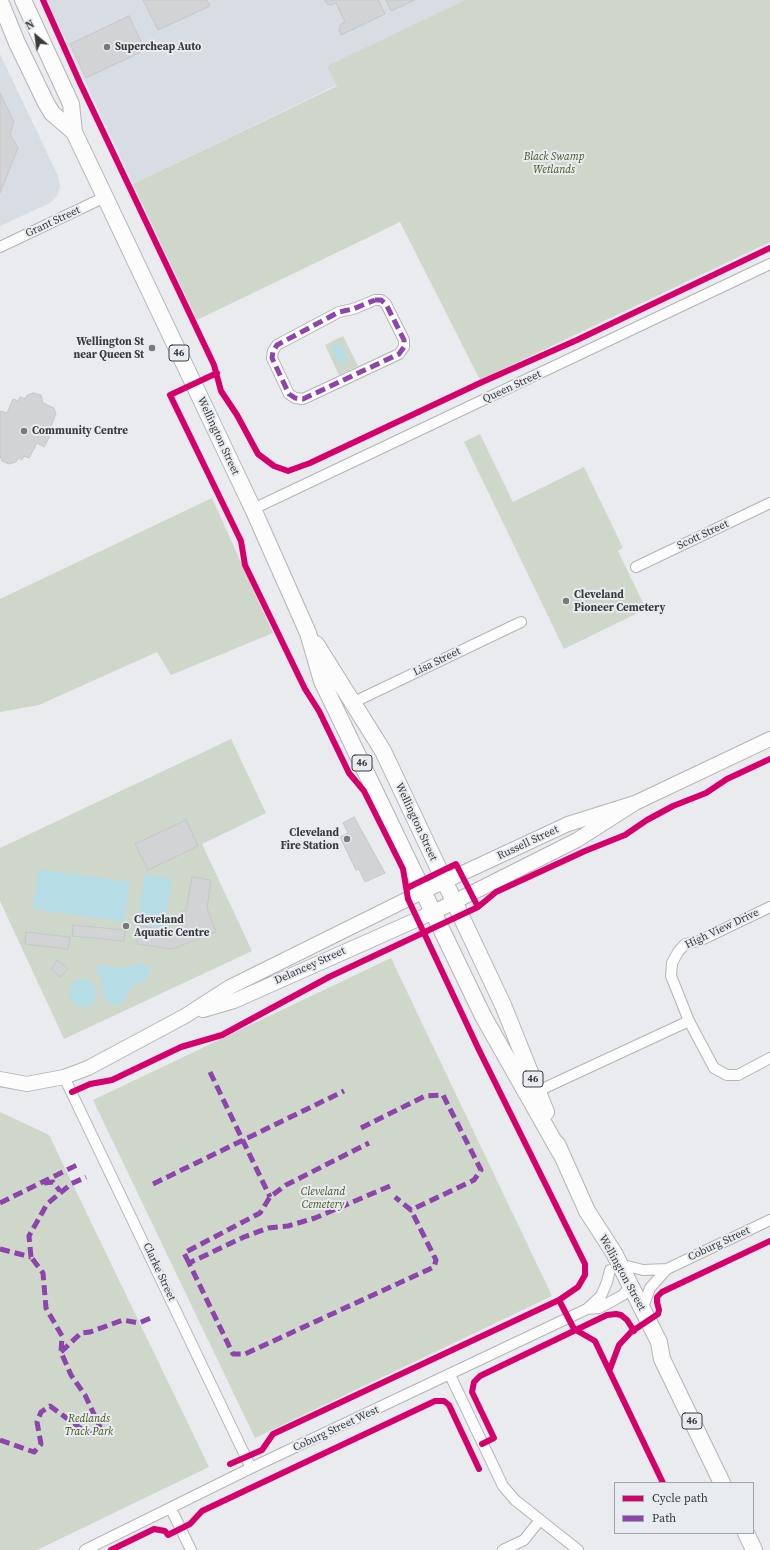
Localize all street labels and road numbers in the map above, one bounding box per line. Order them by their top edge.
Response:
street label: Grant Street [24,204,82,240]
road number: 46 [169,345,189,361]
street label: Queen Street [481,368,543,406]
street label: Wellington Street [194,395,242,477]
street label: Scott Street [675,517,731,553]
street label: Lisa Street [411,645,463,679]
road number: 46 [352,755,372,771]
street label: Wellington Street [392,781,440,863]
street label: Russell Street [495,823,561,863]
street label: High View Drive [683,906,761,952]
street label: Delancey Street [273,944,347,988]
road number: 46 [523,1071,543,1087]
street label: Coburg Street [686,1224,752,1264]
street label: Wellington Street [596,1233,648,1313]
street label: Clarke Street [140,1241,178,1303]
street label: Coburg Street West [291,1403,381,1455]
road number: 46 [682,1413,702,1429]

